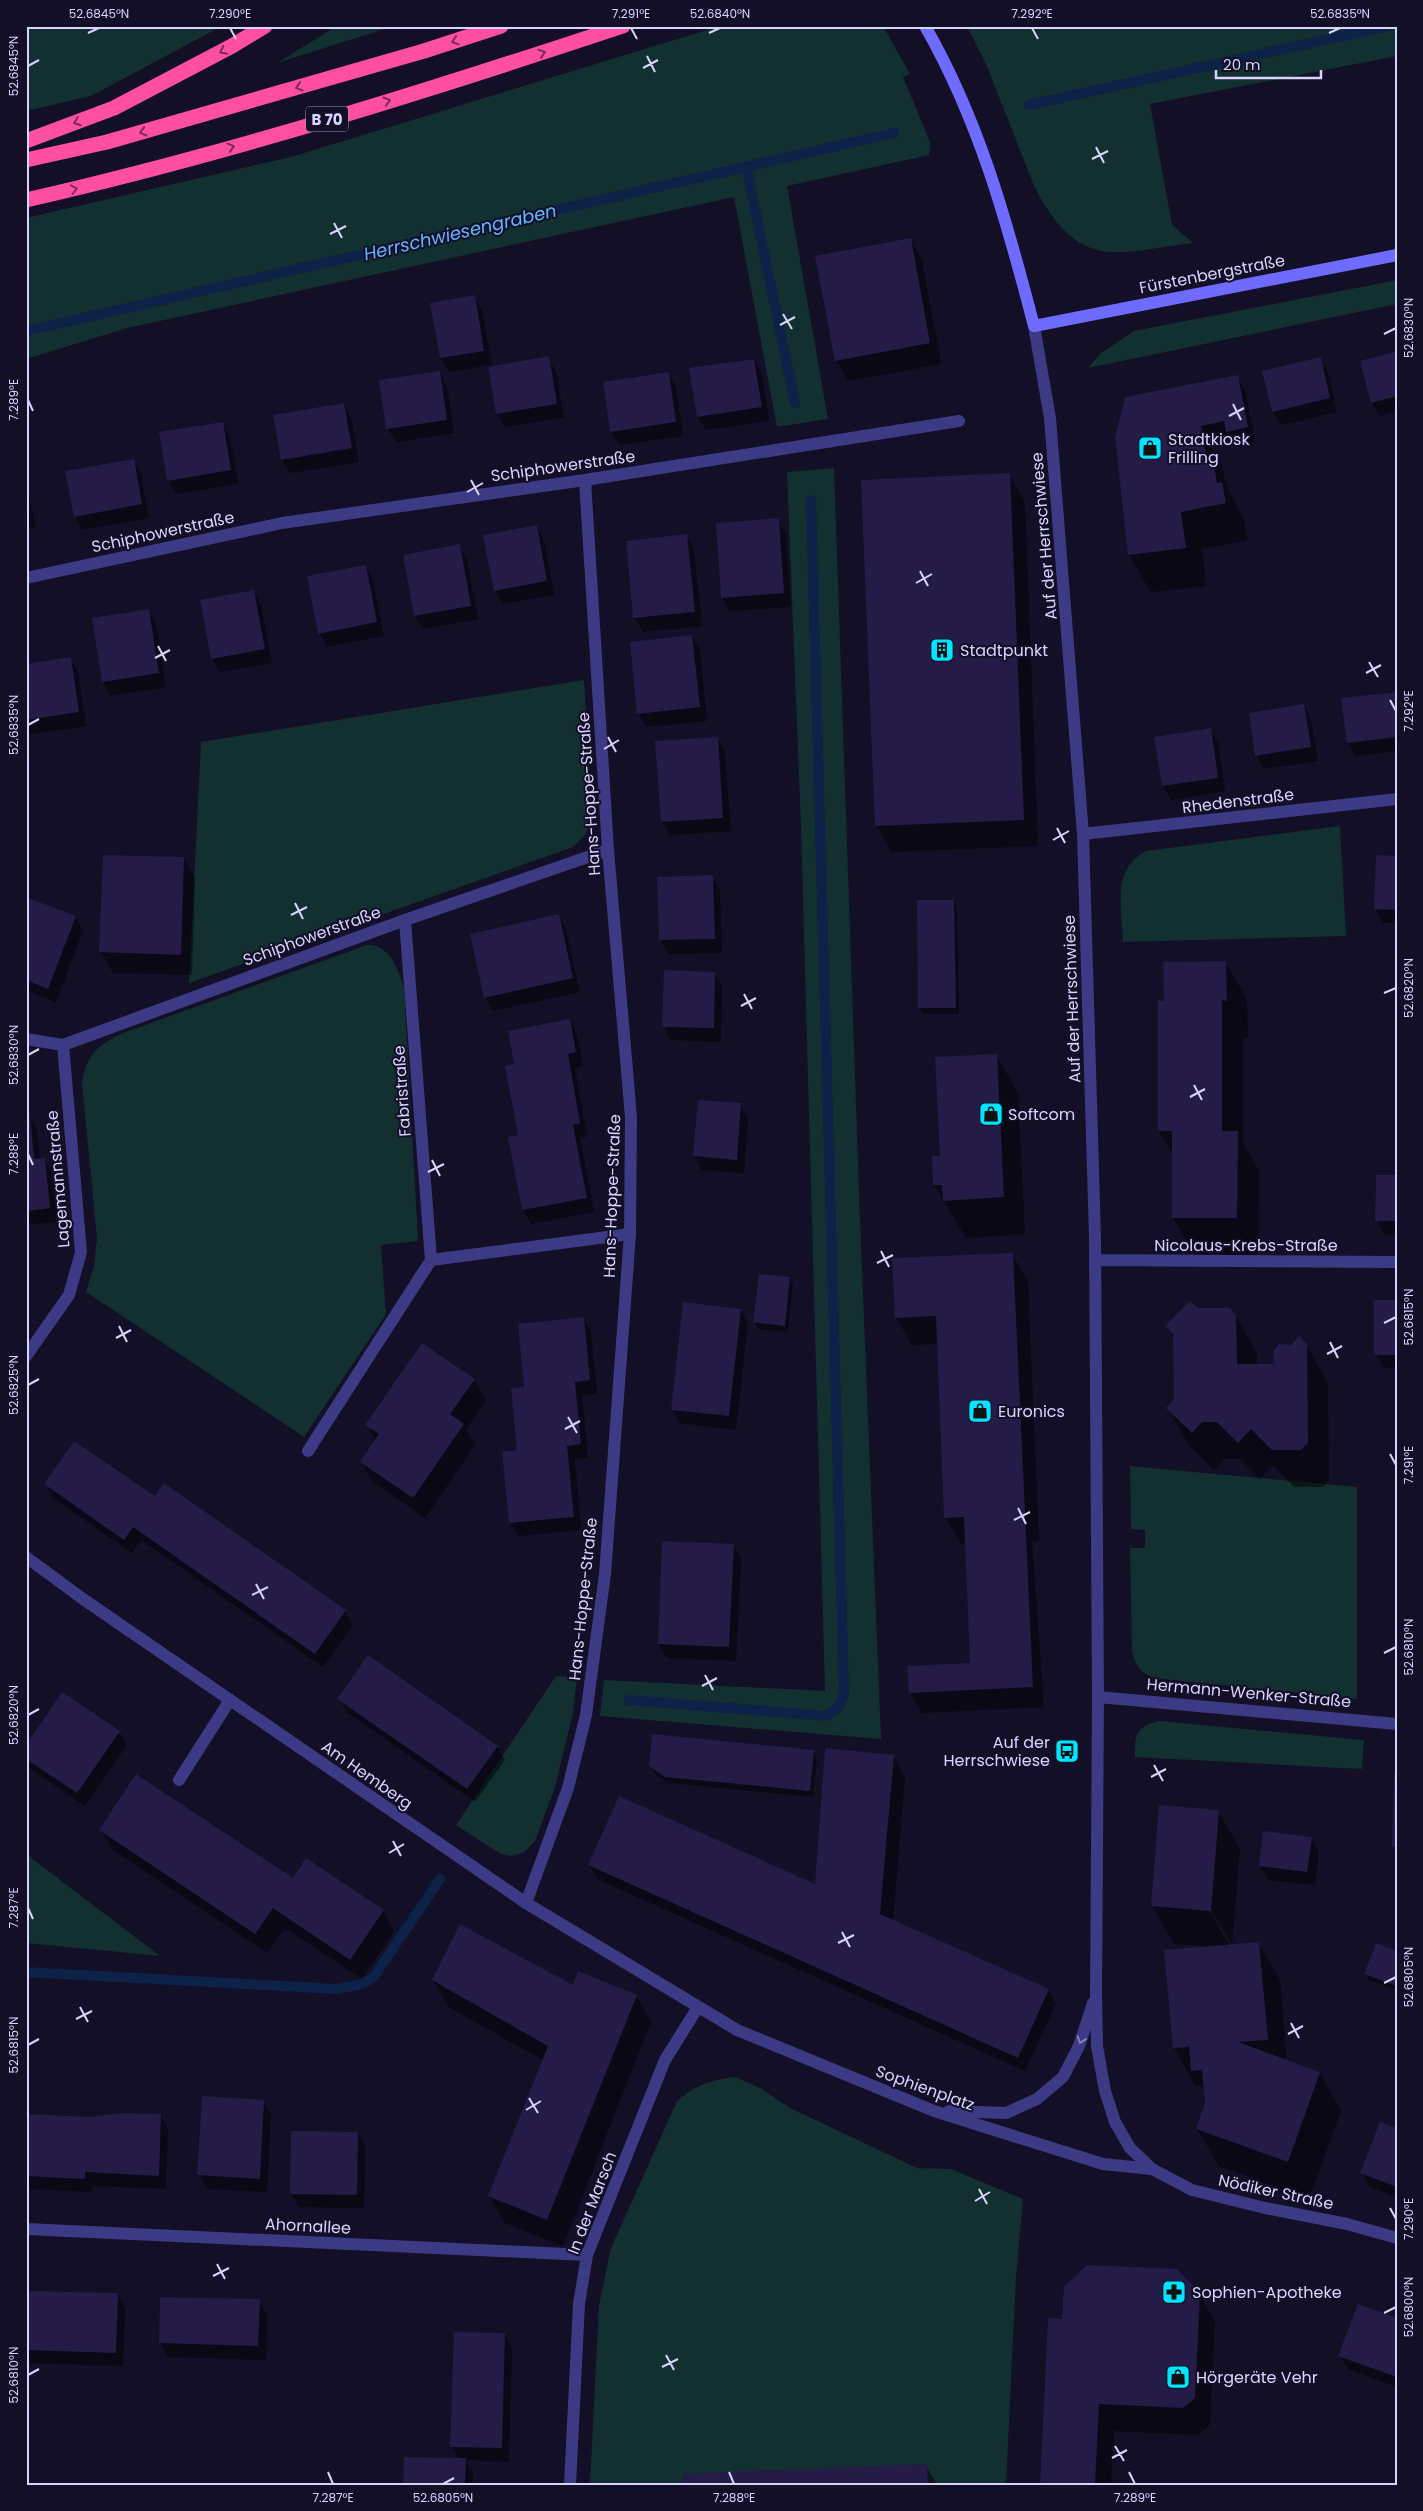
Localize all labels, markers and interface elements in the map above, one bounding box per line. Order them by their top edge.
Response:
text: 52.6845°N [69,5,129,22]
text: 7.290°E [209,5,251,22]
text: 7.291°E [612,5,650,22]
text: 52.6840°N [690,5,750,22]
text: 7.292°E [1011,5,1053,22]
text: 52.6835°N [1310,5,1370,22]
text: 52.6845°N [5,36,22,96]
one-way arrow [451,36,459,46]
one-way arrow [220,45,229,55]
scale bar [1216,48,1320,80]
one-way arrow [537,49,545,59]
text: 20 m [1223,54,1261,75]
one-way arrow [295,82,303,92]
one-way arrow [382,97,390,107]
road number: B 70 [306,106,348,132]
one-way arrow [74,116,82,126]
one-way arrow [138,126,147,137]
one-way arrow [226,142,234,152]
one-way arrow [69,184,78,195]
water label: Herrschwiesengraben [361,198,559,266]
street label: Fürstenbergstraße [1137,249,1287,299]
text: 52.6830°N [1400,298,1417,358]
text: 7.289°E [5,379,22,421]
place label: Stadtkiosk Frilling [1168,428,1250,469]
shop icon: Stadtkiosk Frilling [1137,435,1163,461]
street label: Schiphowerstraße [489,444,637,488]
street label: Auf der Herrschwiese [1025,451,1063,621]
street label: Schiphowerstraße [90,506,237,558]
building icon: Stadtpunkt [929,637,955,663]
place label: Stadtpunkt [960,639,1048,662]
text: 7.292°E [1400,690,1417,732]
text: 52.6835°N [5,695,22,755]
street label: Hans-Hoppe-Straße [572,711,606,877]
street label: Rhedenstraße [1181,783,1295,819]
street label: Schiphowerstraße [240,900,384,972]
street label: Auf der Herrschwiese [1058,915,1086,1083]
text: 52.6820°N [1400,958,1417,1018]
text: 52.6830°N [5,1025,22,1085]
street label: Fabristraße [387,1045,417,1137]
shop icon: Softcom [978,1101,1004,1127]
place label: Softcom [1008,1103,1075,1126]
street label: Lagemannstraße [41,1109,75,1249]
street label: Hans-Hoppe-Straße [598,1114,626,1278]
text: 7.288°E [5,1133,22,1175]
street label: Nicolaus-Krebs-Straße [1154,1234,1338,1257]
text: 52.6815°N [1400,1289,1417,1345]
text: 52.6825°N [5,1355,22,1415]
shop icon: Euronics [967,1398,993,1424]
place label: Euronics [998,1400,1065,1423]
text: 7.291°E [1400,1446,1417,1484]
street label: Hans-Hoppe-Straße [563,1516,603,1682]
text: 52.6810°N [1400,1619,1417,1675]
street label: Hermann-Wenker-Straße [1146,1673,1352,1713]
text: 52.6820°N [5,1685,22,1745]
place label: Auf der Herrschwiese [944,1731,1050,1772]
street label: Am Hemberg [317,1735,417,1815]
bus stop icon: Auf der Herrschwiese [1054,1738,1080,1764]
text: 7.287°E [5,1887,22,1929]
text: 52.6805°N [1400,1947,1417,2007]
text: 52.6815°N [5,2017,22,2073]
one-way arrow [1077,2035,1087,2044]
street label: Sophienplatz [872,2059,978,2117]
street label: In der Marsch [562,2148,622,2258]
street label: Nödiker Straße [1216,2169,1336,2215]
text: 7.290°E [1400,2198,1417,2240]
street label: Ahornallee [264,2212,352,2240]
text: 52.6800°N [1400,2277,1417,2337]
pharmacy icon: Sophien-Apotheke [1161,2279,1187,2305]
place label: Sophien-Apotheke [1192,2281,1342,2304]
text: 52.6810°N [5,2347,22,2403]
shop icon: Hörgeräte Vehr [1165,2364,1191,2390]
place label: Hörgeräte Vehr [1196,2366,1318,2389]
text: 7.287°E [312,2489,354,2506]
text: 52.6805°N [413,2489,473,2506]
text: 7.288°E [713,2489,755,2506]
text: 7.289°E [1114,2489,1156,2506]

